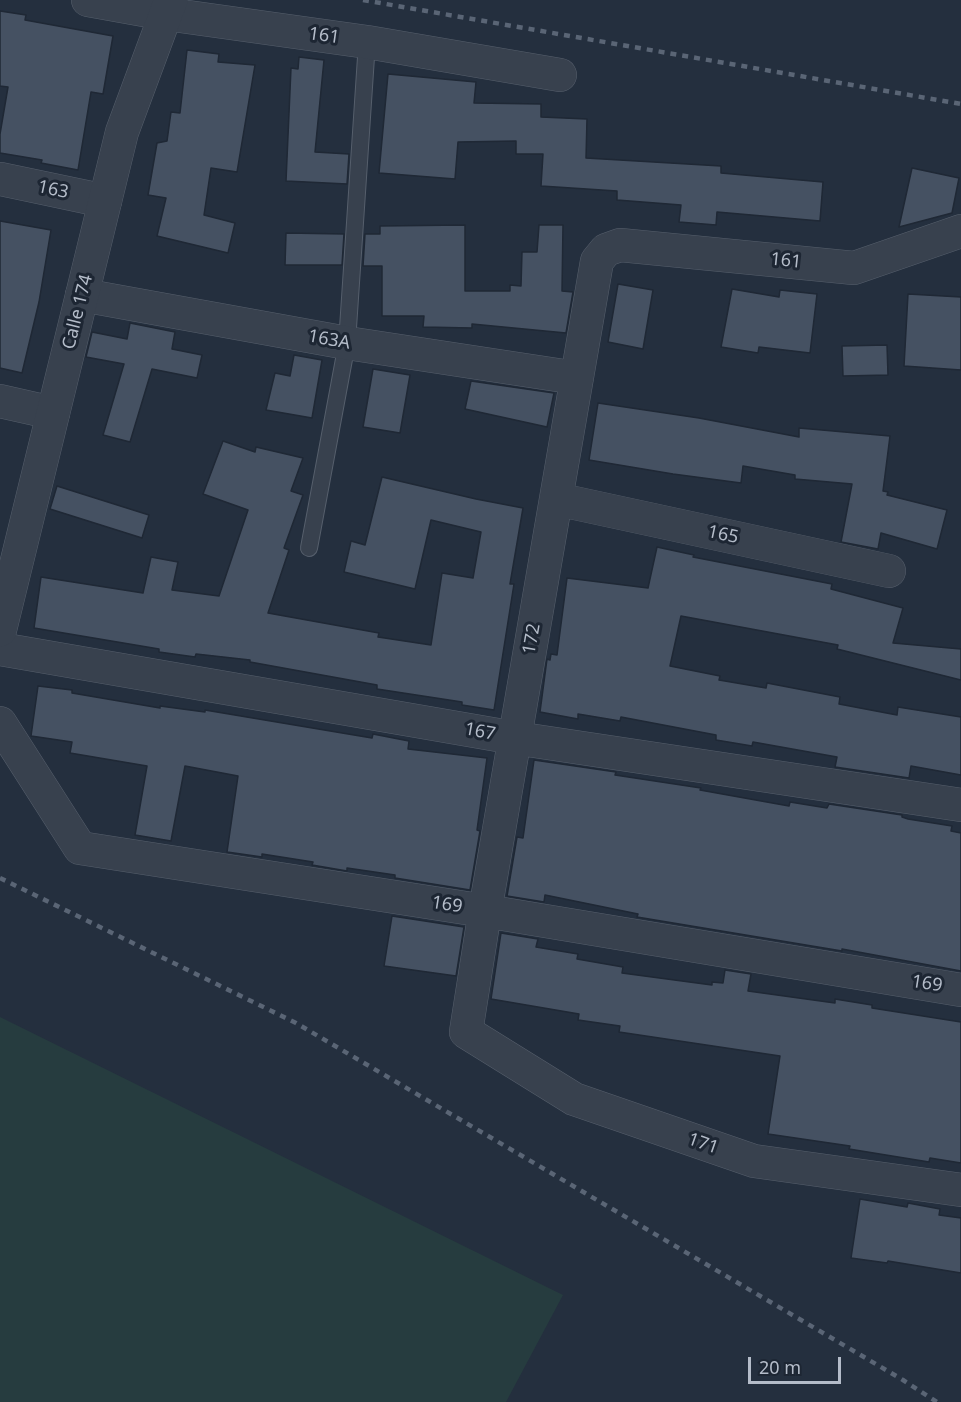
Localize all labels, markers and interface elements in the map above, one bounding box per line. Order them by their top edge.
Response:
street label: 161 [307,23,341,49]
street label: 163 [36,176,70,204]
street label: 161 [770,249,802,273]
street label: Calle 174 [58,272,98,352]
street label: 163A [306,326,352,354]
street label: 165 [706,521,740,549]
street label: 172 [519,622,545,656]
street label: 167 [463,719,497,745]
street label: 169 [430,892,464,918]
street label: 169 [910,971,944,997]
street label: 171 [685,1129,721,1159]
scale bar [751,1345,844,1383]
text: 20 m [759,1355,801,1379]

